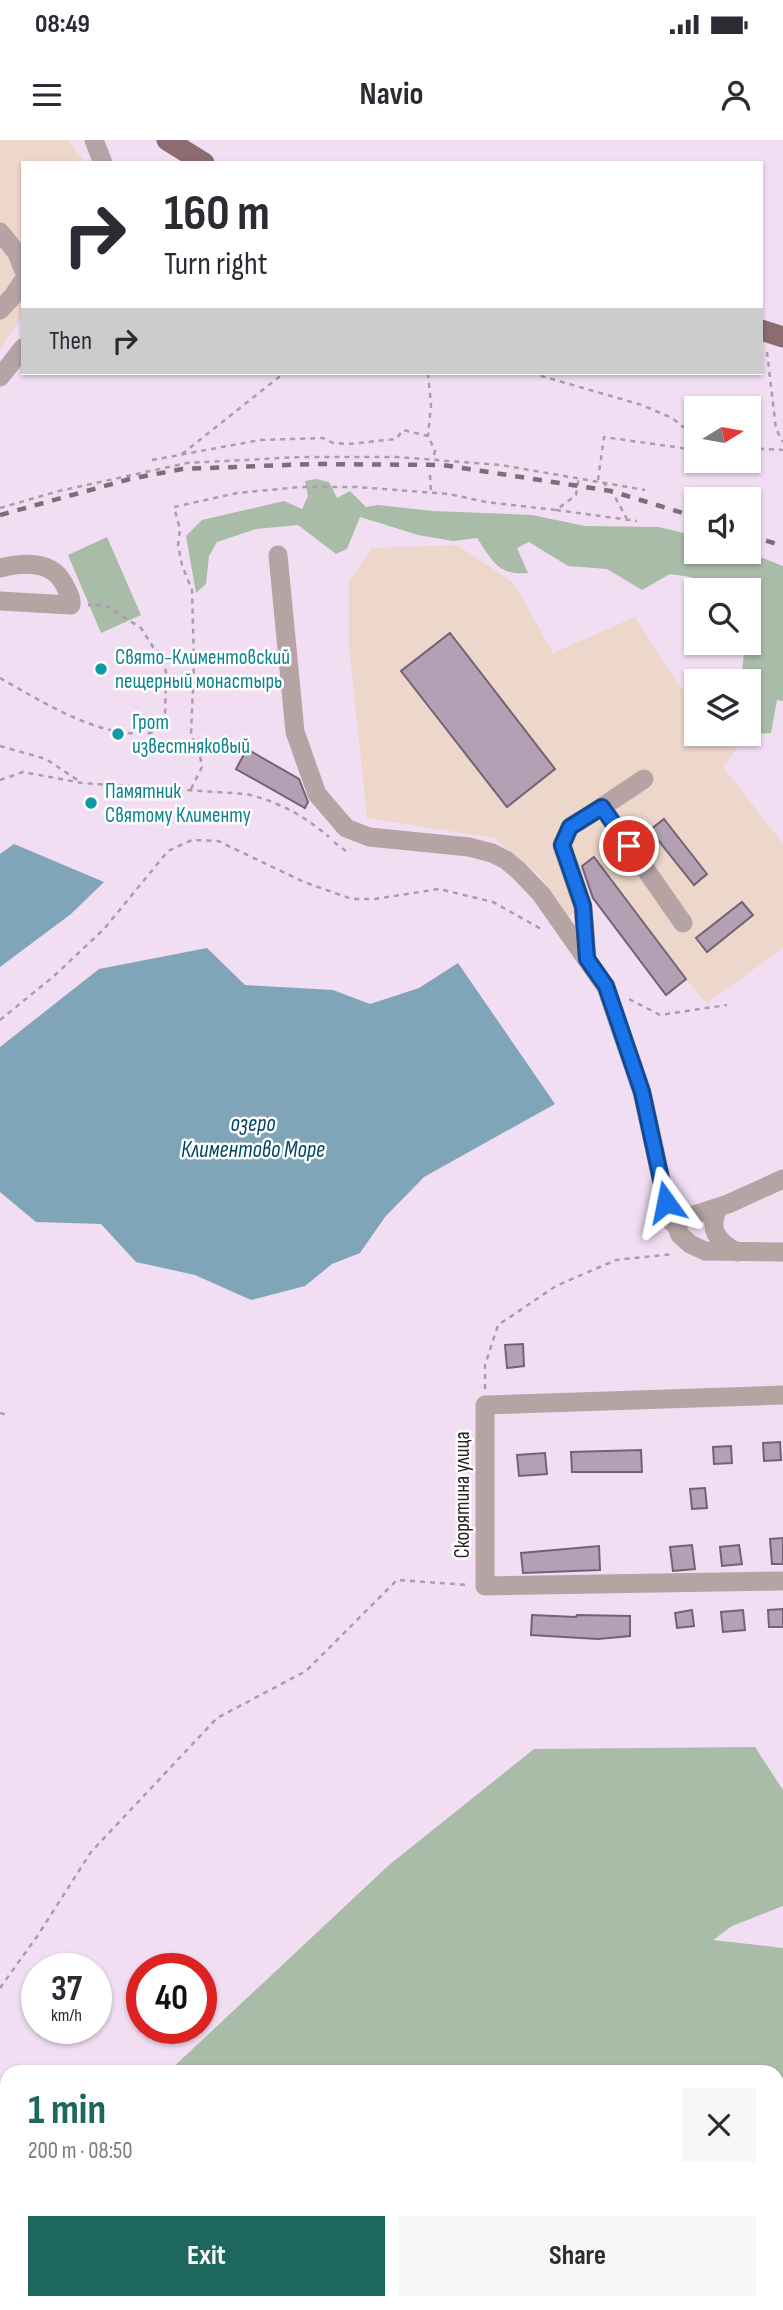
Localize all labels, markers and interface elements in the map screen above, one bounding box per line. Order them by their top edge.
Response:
text: 08:49 [35,9,90,40]
text: Navio [360,75,423,114]
icon: menu [28,76,66,114]
icon: person [717,76,755,114]
text: 160 m [164,185,270,244]
icon: right [49,189,140,280]
text: Turn right [164,245,268,284]
icon: right [106,322,144,360]
text: Then [49,326,92,357]
north arrow [684,396,761,472]
map controls [684,396,761,746]
button: sound [684,487,761,564]
button: search [684,578,761,655]
place label: Свято-Климентовский пещерный монастырь [115,645,290,694]
marker: Свято-Климентовский пещерный монастырь [93,661,109,677]
button: layers [684,669,761,746]
place label: Грот известняковый [132,710,250,759]
marker: Грот известняковый [110,726,126,742]
place label: Памятник Святому Клименту [105,779,251,828]
marker: Памятник Святому Клименту [83,795,99,811]
pin [599,816,659,876]
icon: arrive [610,827,648,865]
water label: озеро Климентово Море [181,1110,325,1164]
position arrow [629,1165,703,1239]
street label: Скорятина улица [450,1432,475,1558]
speed limit sign: 40 [126,1953,217,2044]
text: 37 [51,1968,82,2011]
text: km/h [51,2005,82,2026]
text: 1 min [28,2085,106,2136]
button: close [682,2088,756,2162]
text: 200 m · 08:50 [28,2137,132,2165]
button: Exit [28,2216,385,2296]
button: Share [399,2216,756,2296]

